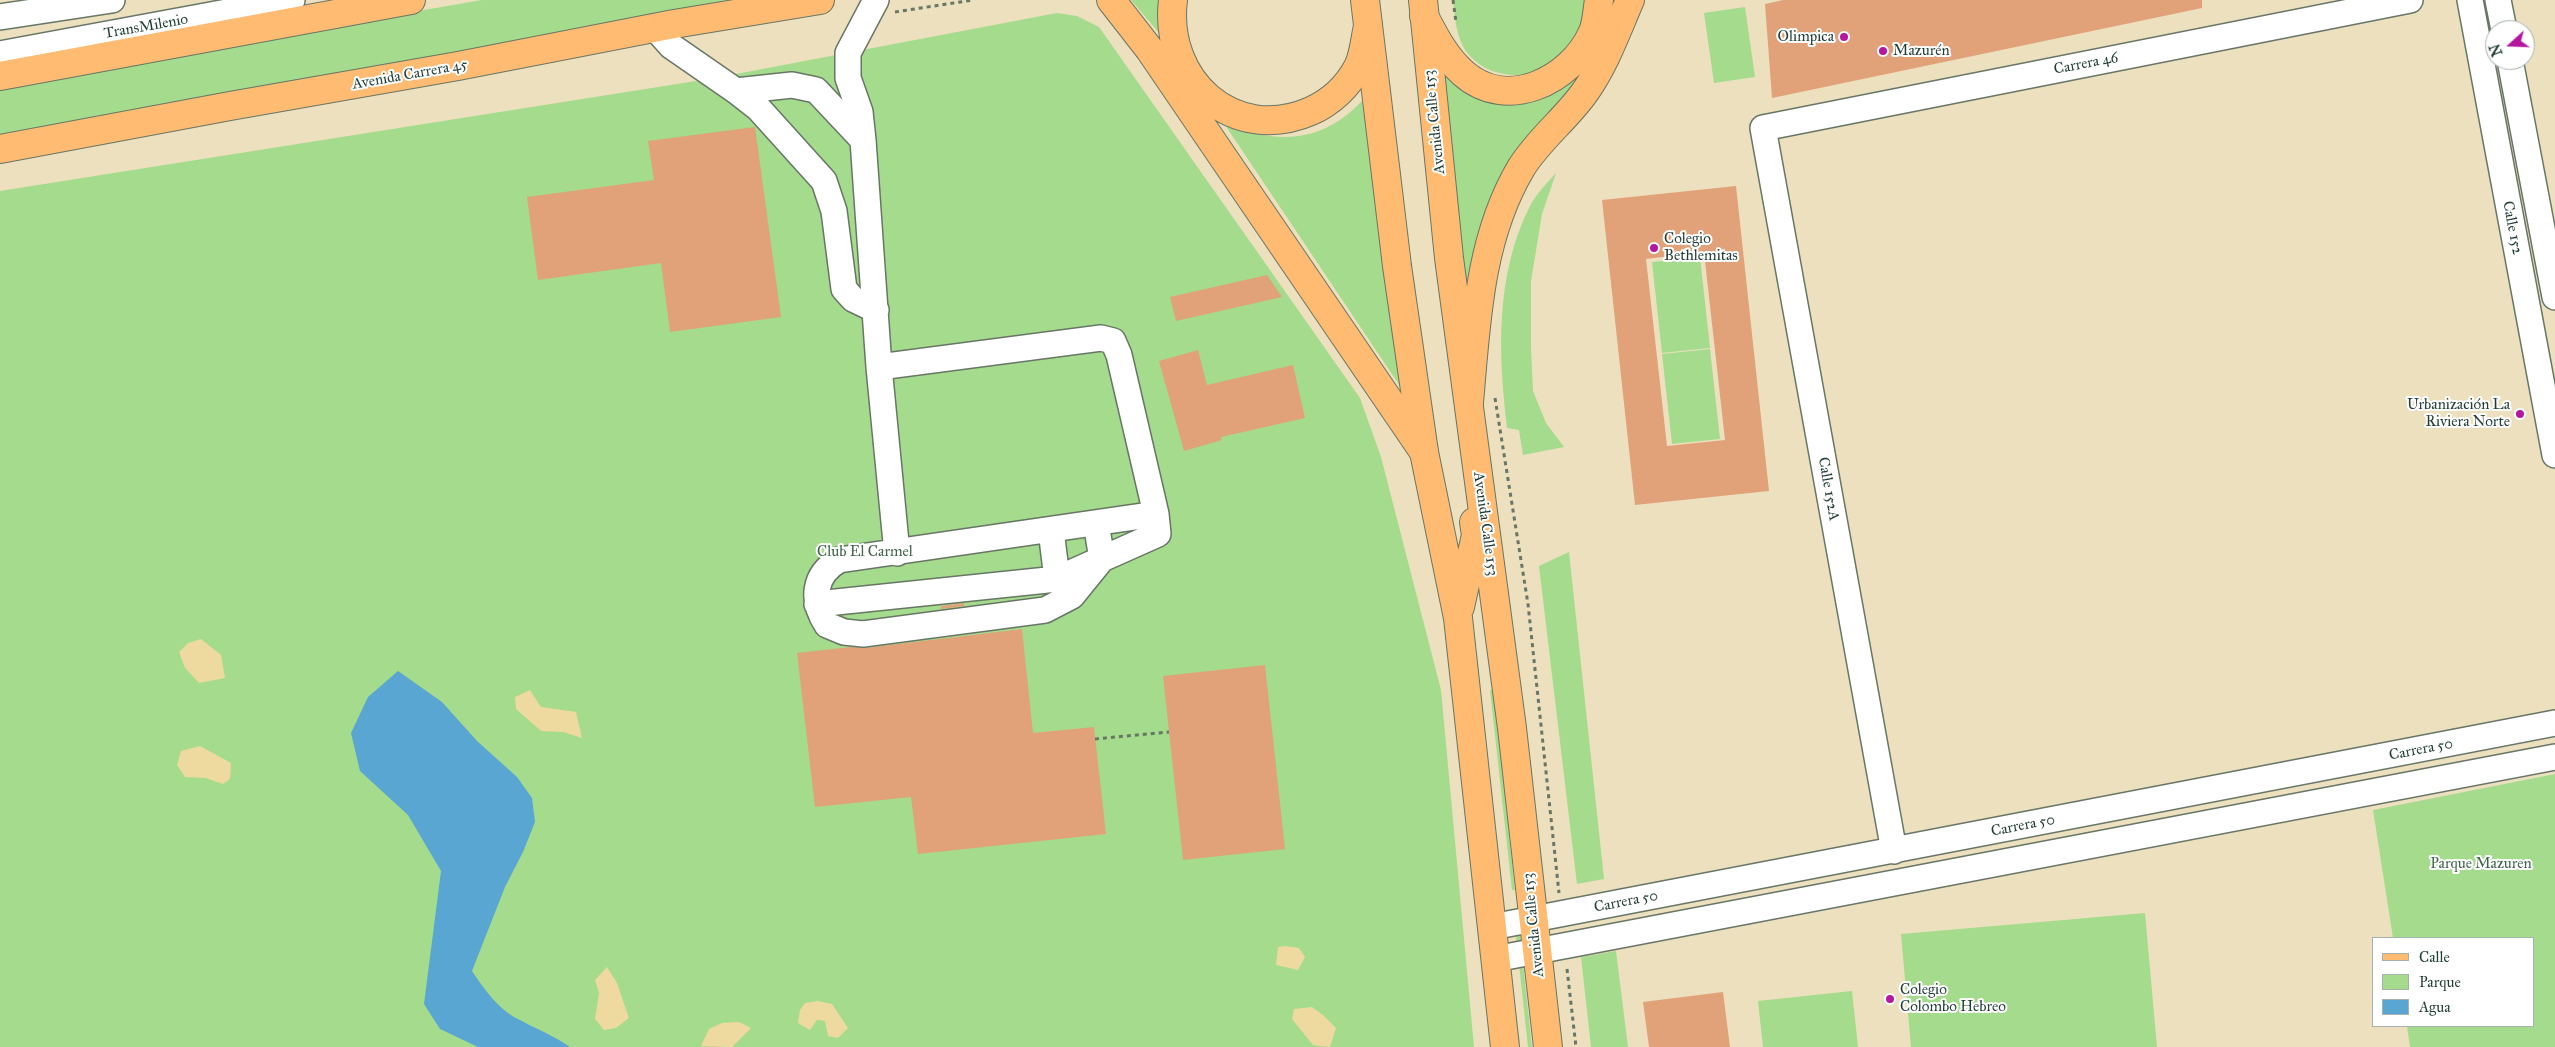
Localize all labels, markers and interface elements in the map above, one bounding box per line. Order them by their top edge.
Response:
street label: TransMilenio [103,11,189,43]
north arrow [2485,20,2535,70]
place label: Olimpica [1778,28,1834,46]
marker: Olimpica [1838,31,1850,43]
text: N [2486,41,2506,58]
place label: Mazurén [1893,42,1950,60]
marker: Mazurén [1877,45,1889,57]
street label: Carrera 46 [2052,49,2120,79]
street label: Avenida Carrera 45 [351,56,469,94]
street label: Avenida Calle 153 [1421,69,1449,175]
street label: Calle 152 [2498,200,2526,256]
place label: Colegio Bethlemitas [1664,230,1738,265]
marker: Colegio Bethlemitas [1648,242,1660,254]
place label: Urbanización La Riviera Norte [2407,396,2510,431]
marker: Urbanización La Riviera Norte [2514,408,2526,420]
street label: Calle 152A [1814,456,1842,522]
street label: Avenida Calle 153 [1469,471,1501,577]
park label: Club El Carmel [817,543,913,561]
street label: Carrera 50 [2387,735,2455,765]
street label: Carrera 50 [1989,811,2057,841]
park label: Parque Mazuren [2430,855,2532,873]
street label: Avenida Calle 153 [1520,872,1548,978]
street label: Carrera 50 [1592,887,1660,917]
legend [2372,937,2535,1027]
text: Calle [2419,948,2450,966]
text: Parque [2419,973,2461,991]
place label: Colegio Colombo Hebreo [1900,981,2006,1016]
marker: Colegio Colombo Hebreo [1884,993,1896,1005]
text: Agua [2419,998,2451,1016]

